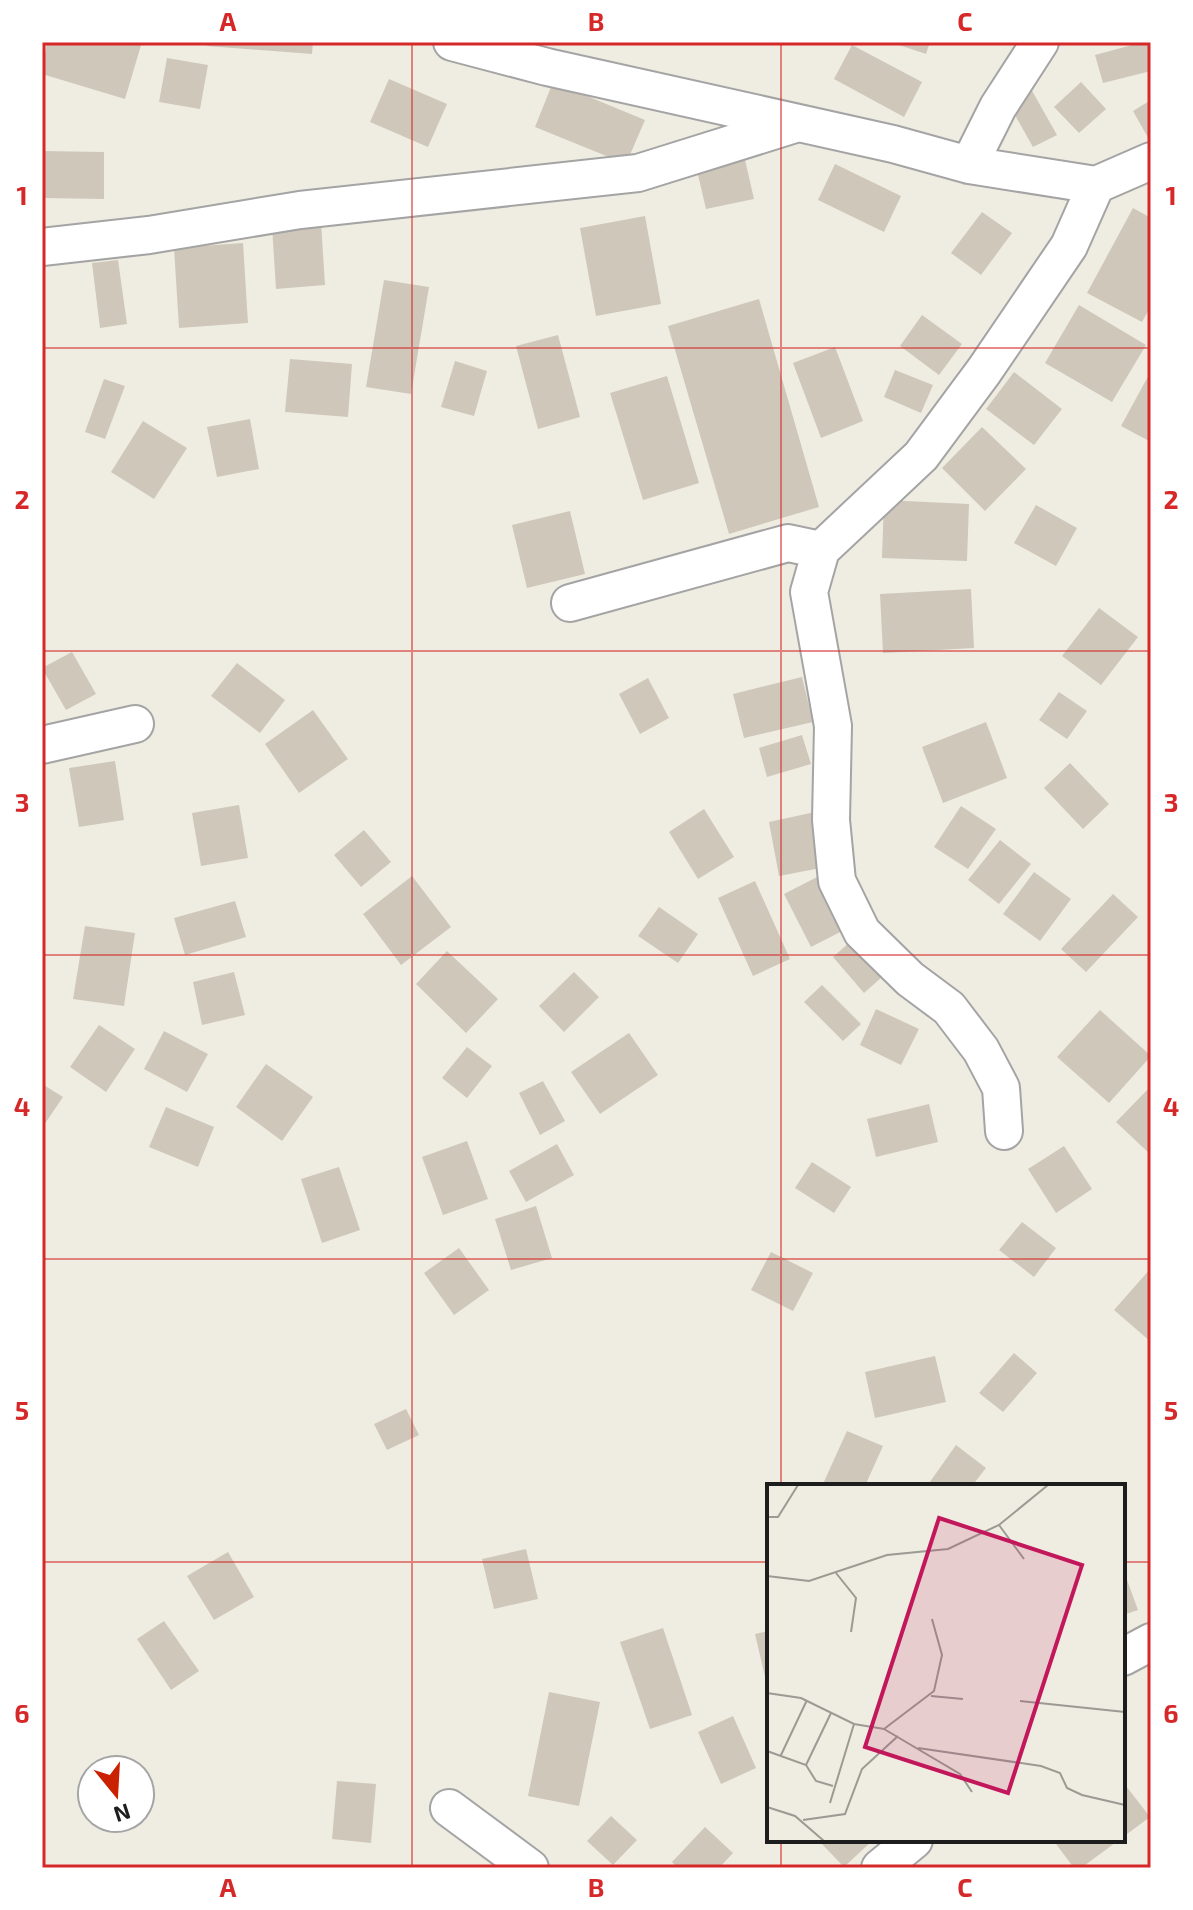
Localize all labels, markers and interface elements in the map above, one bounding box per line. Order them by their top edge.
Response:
text: A [220,5,237,36]
text: B [588,5,604,36]
text: C [957,5,973,36]
text: 1 [16,179,28,210]
text: 1 [1165,179,1177,210]
text: 2 [14,483,30,514]
text: 2 [1163,483,1179,514]
text: 3 [15,786,29,817]
text: 3 [1164,786,1178,817]
text: 4 [14,1090,30,1121]
text: 4 [1163,1090,1179,1121]
text: 5 [15,1394,29,1425]
text: 5 [1164,1394,1178,1425]
inset map [767,1484,1125,1842]
text: 6 [14,1697,30,1728]
text: 6 [1163,1697,1179,1728]
north arrow [76,1754,156,1834]
text: N [111,1799,134,1829]
text: A [220,1871,237,1902]
text: B [588,1871,604,1902]
text: C [957,1871,973,1902]

